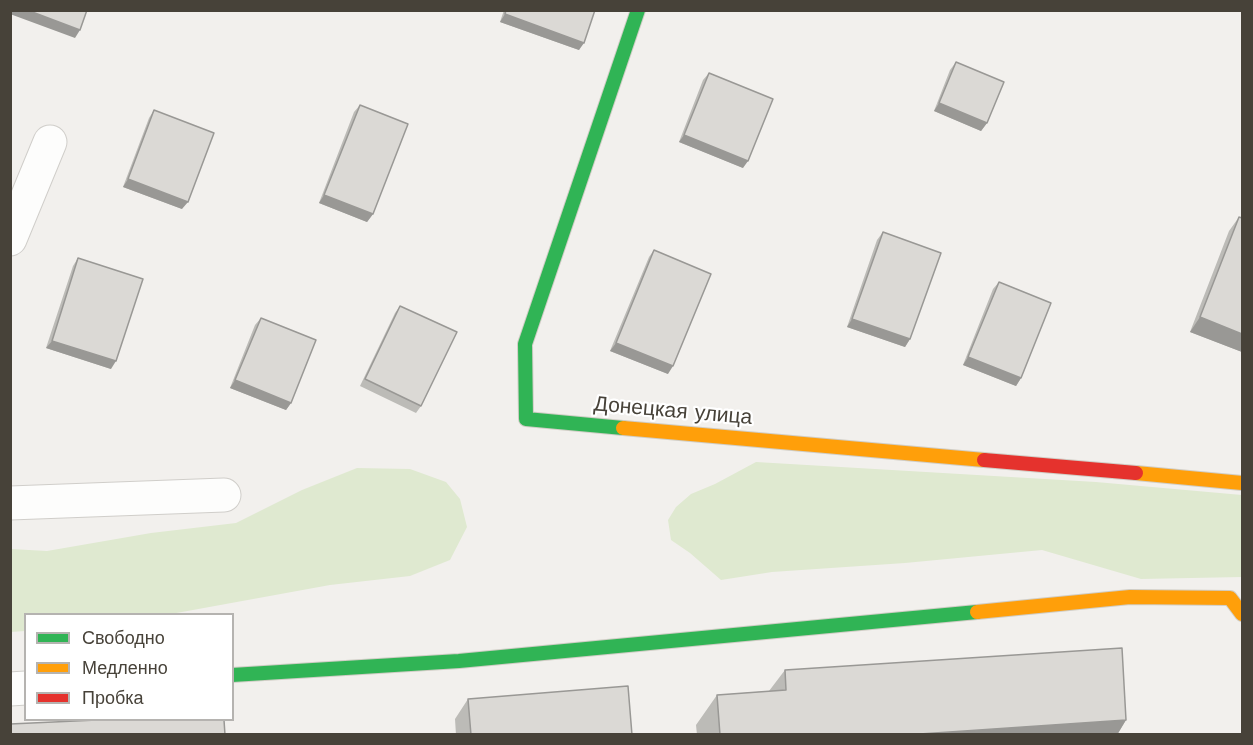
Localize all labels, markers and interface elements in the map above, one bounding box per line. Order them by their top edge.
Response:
street label: Донецкая улица [593,392,753,430]
legend [24,613,234,721]
text: Свободно [82,627,165,648]
text: Медленно [82,657,168,678]
text: Пробка [82,687,144,708]

